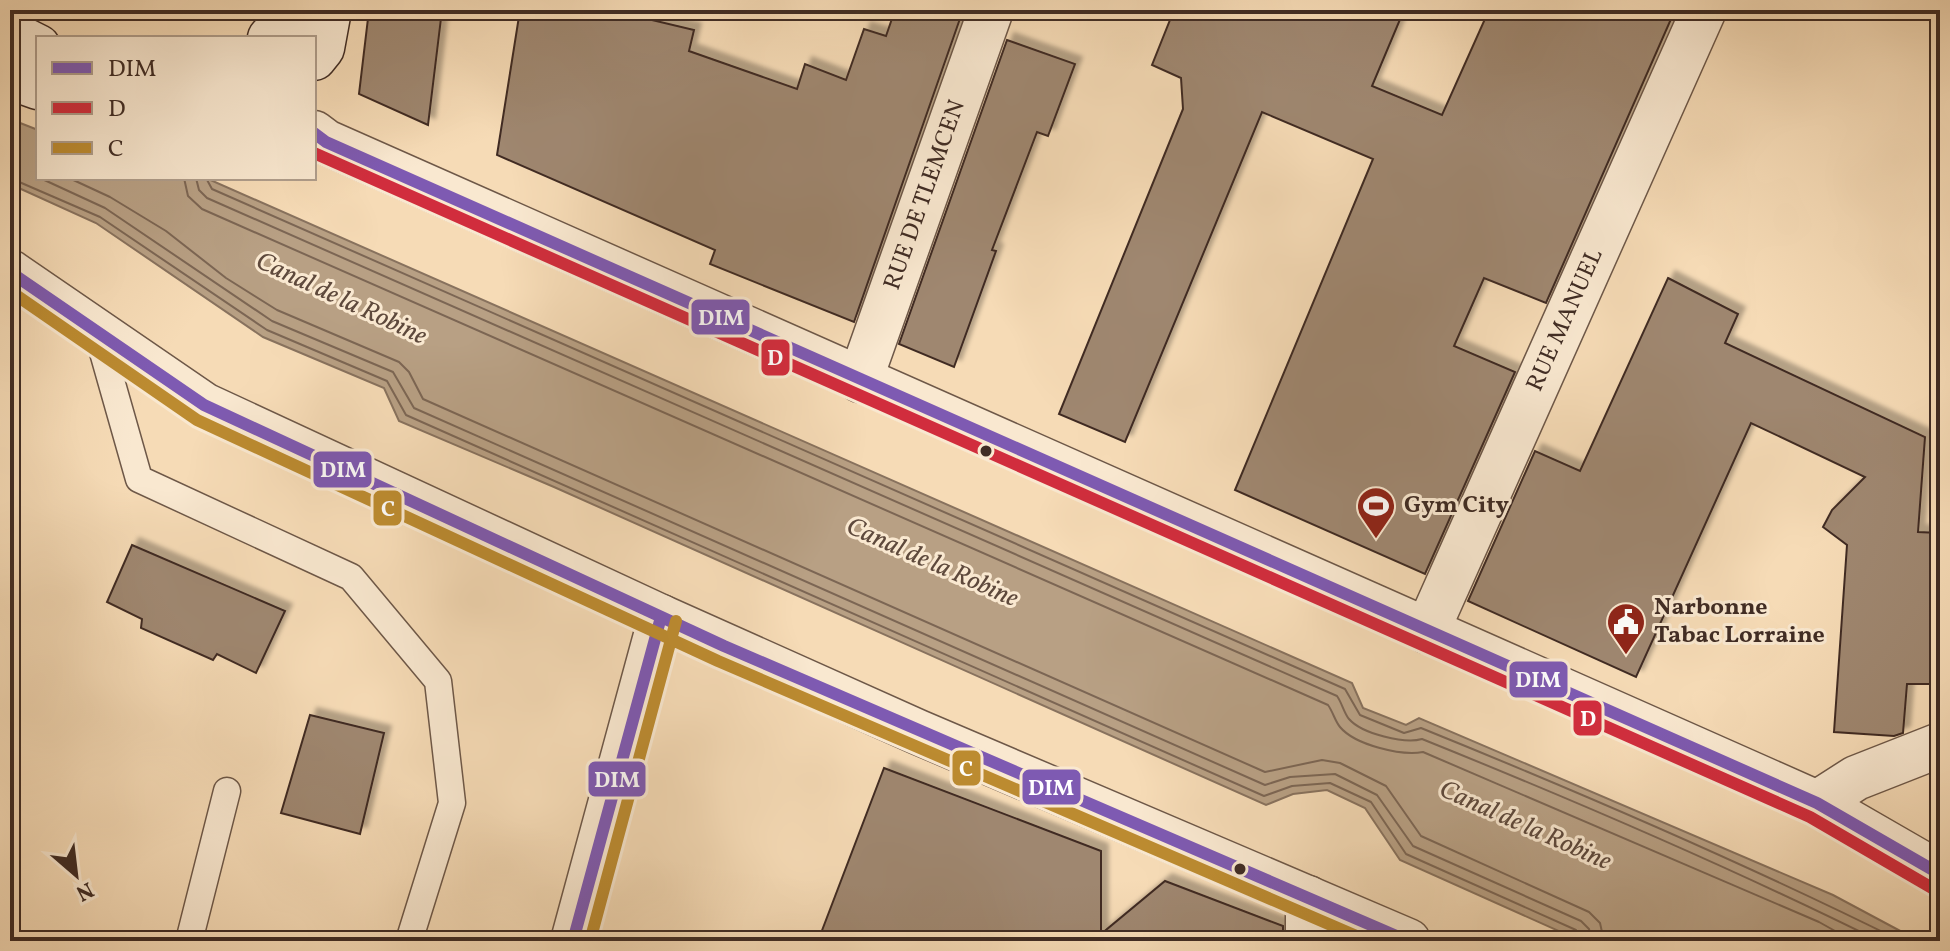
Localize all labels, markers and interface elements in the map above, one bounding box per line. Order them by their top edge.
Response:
legend [36,36,316,180]
text: DIM [108,53,156,87]
text: D [108,93,126,127]
street label: RUE DE TLEMCEN [876,96,975,295]
text: C [108,133,124,167]
water label: Canal de la Robine [250,244,433,355]
street label: RUE MANUEL [1519,244,1612,397]
line badge: DIM [690,298,751,336]
text: DIM [698,304,744,335]
line badge: D [760,338,791,377]
text: D [767,344,783,375]
unlabelled marker [978,443,994,459]
line badge: DIM [312,450,373,489]
text: DIM [320,456,366,487]
sports icon: Gym City [1355,485,1397,540]
line badge: C [372,489,403,527]
place label: Gym City [1404,489,1510,523]
text: C [381,495,395,526]
water label: Canal de la Robine [840,509,1024,617]
place label: Narbonne Tabac Lorraine [1654,591,1825,653]
public building icon: Narbonne Tabac Lorraine [1605,601,1647,656]
line badge: DIM [1508,660,1569,699]
text: DIM [1515,666,1561,697]
line badge: D [1572,699,1603,737]
text: D [1580,705,1596,736]
line badge: C [951,749,982,787]
text: C [959,755,973,786]
line badge: DIM [587,760,647,798]
text: DIM [594,766,640,797]
line badge: DIM [1021,768,1082,806]
water label: Canal de la Robine [1433,772,1617,880]
text: DIM [1028,774,1074,805]
north arrow [36,835,116,915]
unlabelled marker [1232,861,1248,877]
text: N [70,873,99,908]

